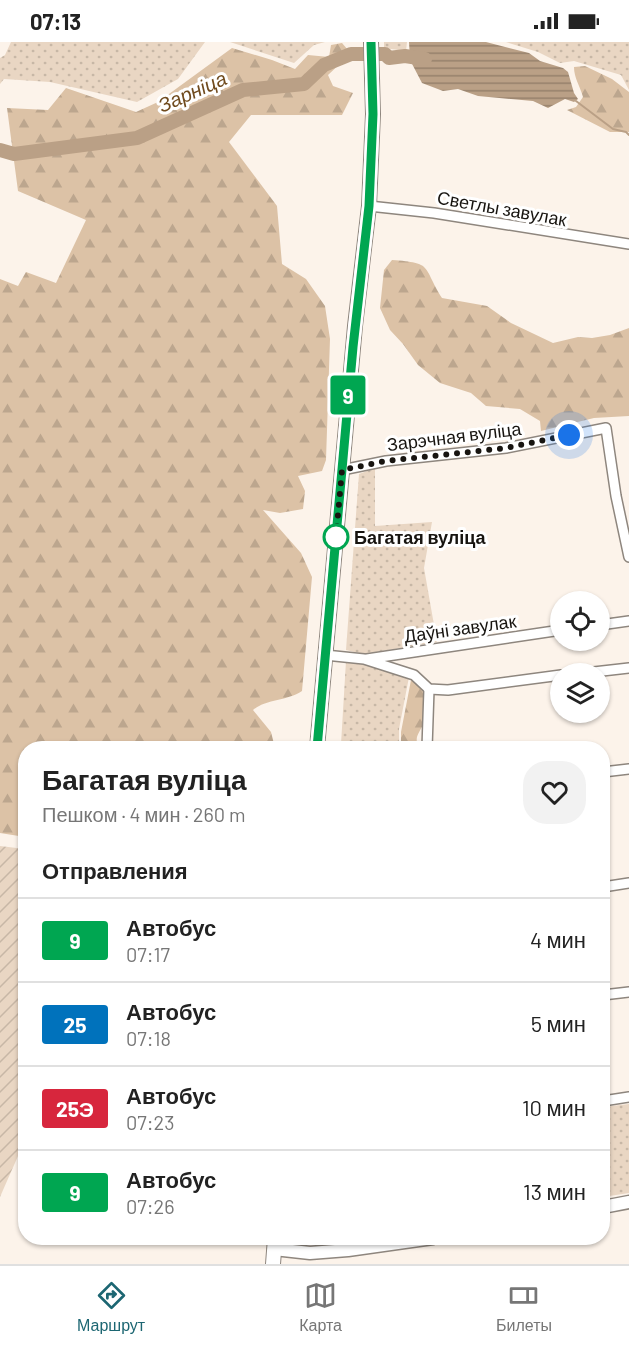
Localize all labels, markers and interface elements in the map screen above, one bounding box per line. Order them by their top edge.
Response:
text: 07:13 [30,8,81,34]
water label: Зарніца [154,65,230,117]
street label: Светлы завулак [436,186,569,230]
line badge: 9 [328,376,368,414]
text: 9 [342,383,354,408]
street label: Зарэчная вуліца [385,417,523,455]
your location [554,420,584,450]
marker: Багатая вуліца [323,524,349,550]
place label: Багатая вуліца [354,526,486,548]
map controls [550,591,610,723]
button: locate [550,591,610,651]
street label: Даўні завулак [402,609,518,647]
button: layers [550,663,610,723]
button: heart [523,761,586,824]
text: Багатая вуліца [42,762,247,796]
text: Пешком · 4 мин · 260 m [42,802,246,826]
text: Отправления [42,857,188,883]
text: Автобус [126,914,216,940]
text: 4 мин [530,926,586,952]
text: 9 [69,928,81,953]
text: 07:17 [126,942,170,966]
text: Автобус [126,998,216,1024]
text: 5 мин [531,1010,586,1036]
text: 25 [63,1012,87,1037]
text: 07:18 [126,1026,171,1050]
text: Автобус [126,1082,216,1108]
text: 10 мин [522,1094,586,1120]
text: 25Э [56,1096,94,1121]
text: 07:23 [126,1110,174,1134]
text: Автобус [126,1166,216,1192]
text: 13 мин [523,1178,586,1204]
text: 9 [69,1180,81,1205]
text: 07:26 [126,1194,175,1218]
tab: Маршрут [77,1279,145,1335]
tab: Карта [299,1279,342,1335]
tab: Билеты [496,1279,552,1335]

